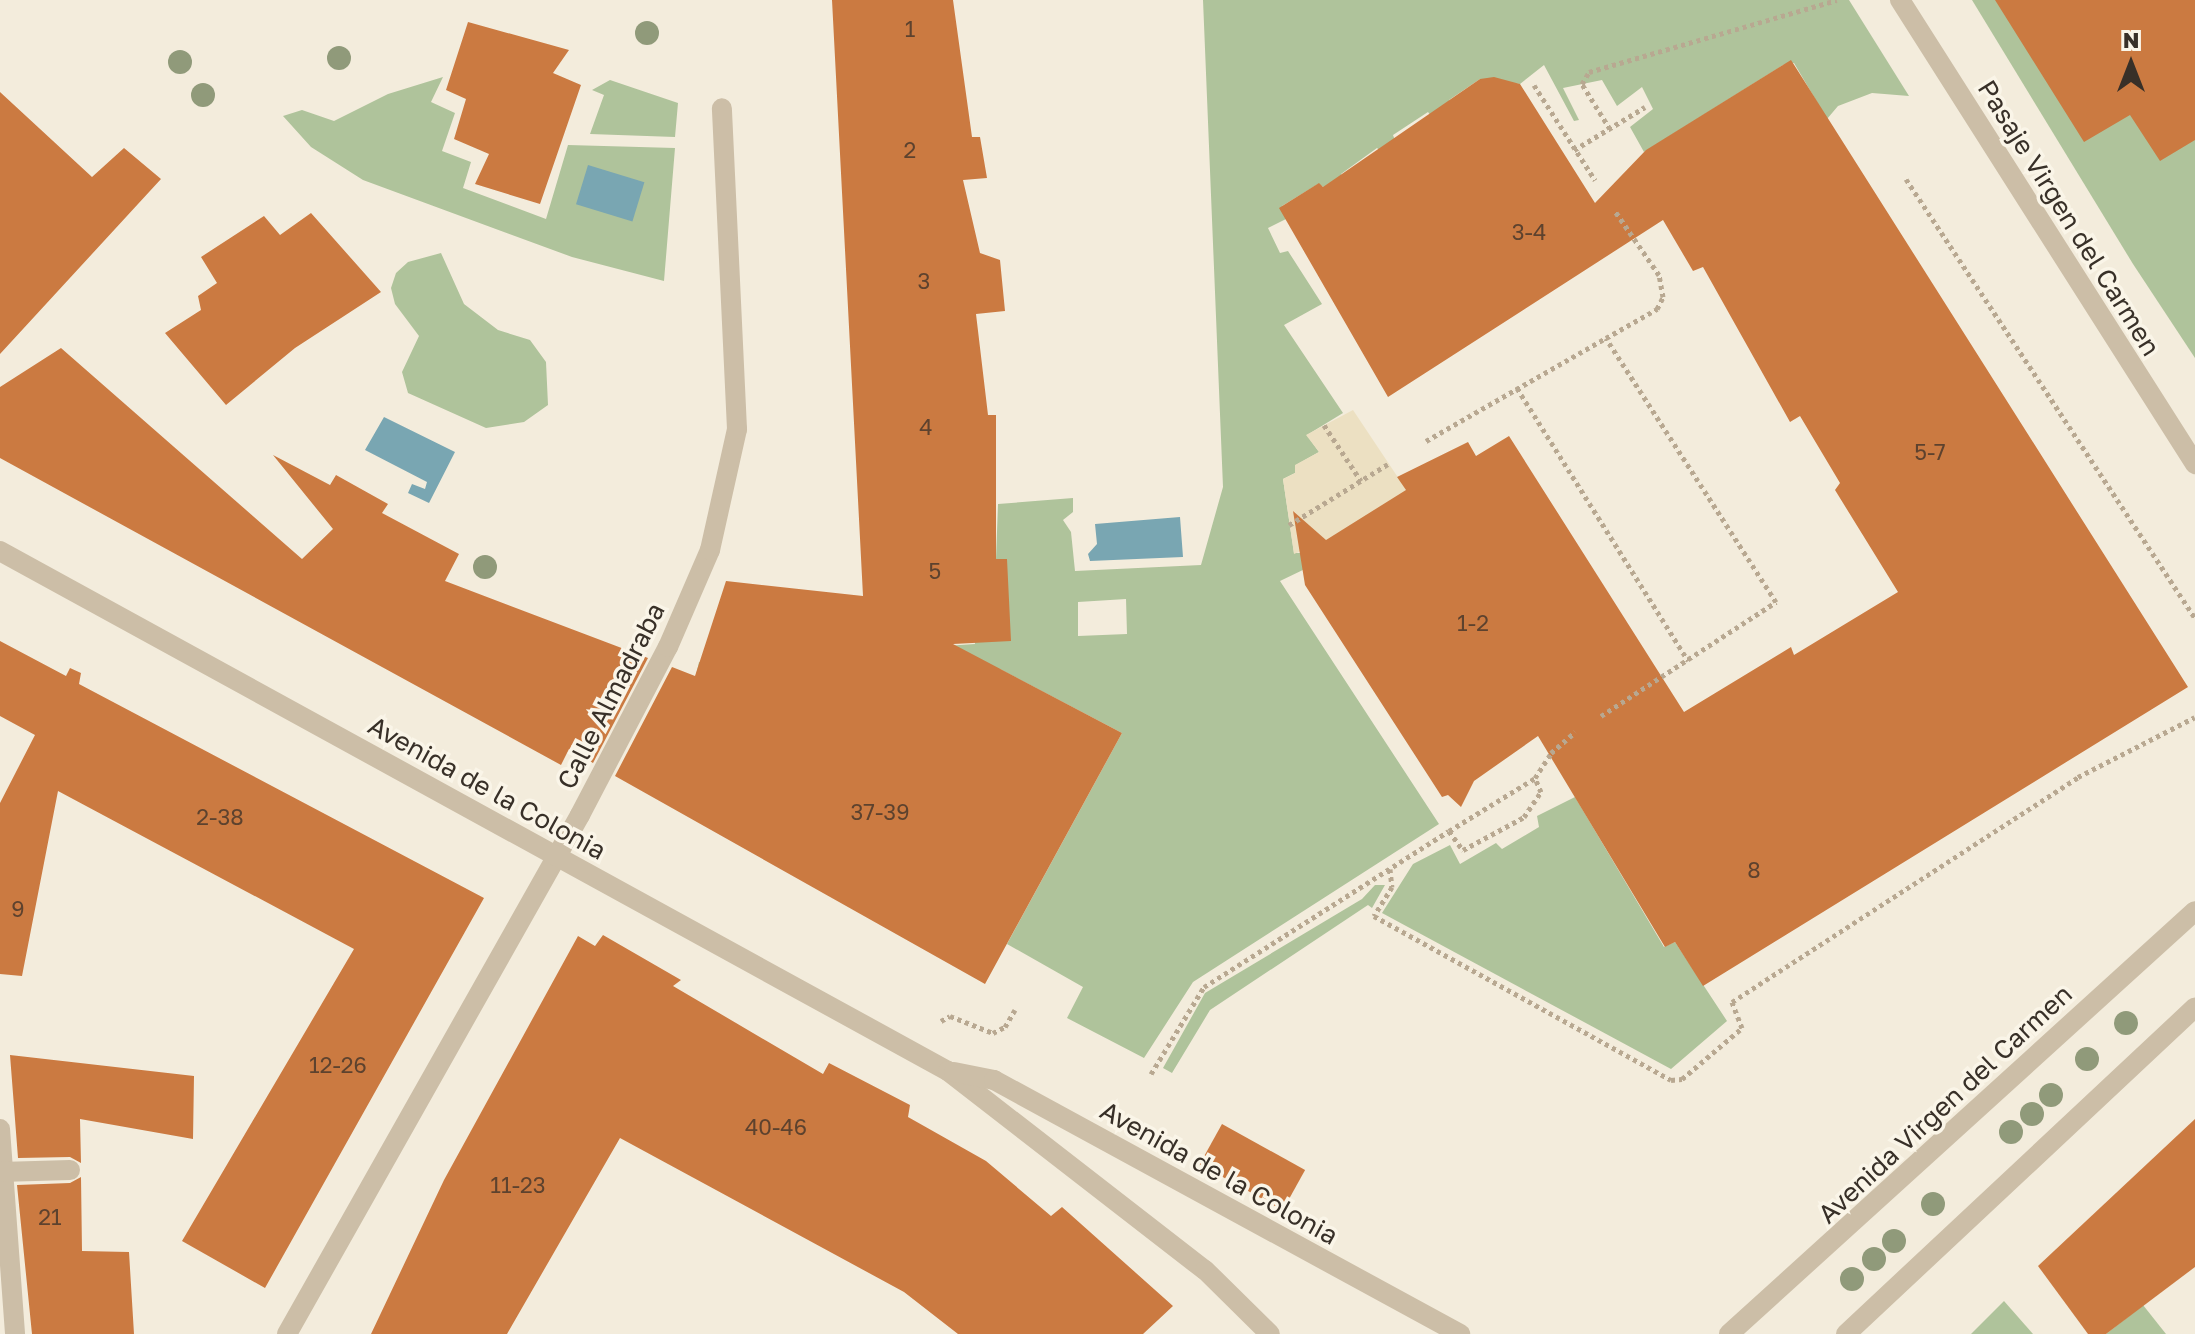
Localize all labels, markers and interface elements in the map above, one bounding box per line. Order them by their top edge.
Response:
house number: 1 [905,16,915,42]
north arrow [2091,24,2171,104]
text: N [2123,26,2139,53]
street label: Pasaje Virgen del Carmen [1971,75,2167,361]
house number: 2 [904,137,916,163]
house number: 3-4 [1512,219,1546,245]
house number: 3 [918,268,930,294]
house number: 4 [919,414,933,440]
house number: 5-7 [1914,439,1946,465]
house number: 5 [929,558,941,584]
street label: Calle Almadraba [551,598,671,794]
house number: 1-2 [1457,610,1489,636]
street label: Avenida de la Colonia [363,710,611,866]
house number: 37-39 [850,799,910,825]
house number: 2-38 [196,804,244,830]
house number: 8 [1747,857,1761,883]
house number: 9 [11,896,25,922]
street label: Avenida Virgen del Carmen [1812,978,2078,1230]
house number: 12-26 [309,1052,367,1078]
street label: Avenida de la Colonia [1095,1095,1343,1251]
house number: 40-46 [745,1114,807,1140]
house number: 11-23 [490,1172,546,1198]
house number: 21 [38,1204,62,1230]

